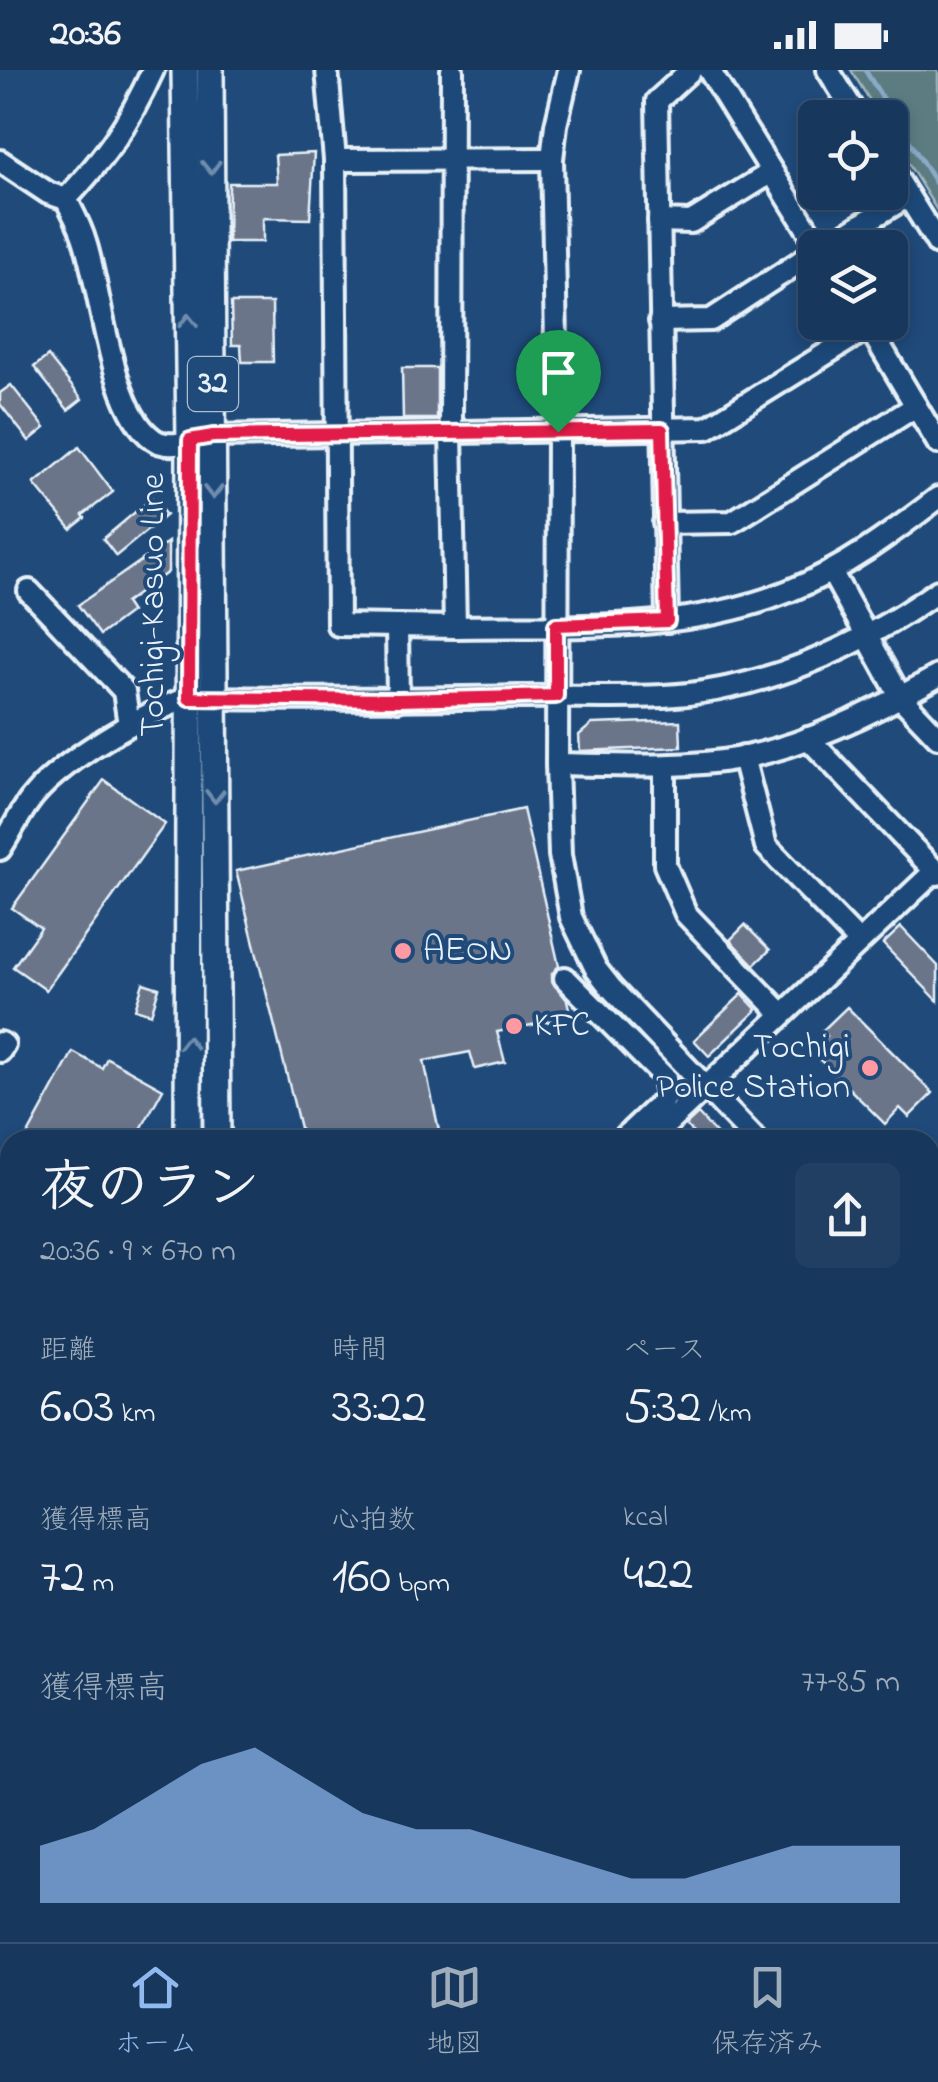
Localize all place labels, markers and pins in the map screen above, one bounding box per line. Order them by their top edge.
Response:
pin [516,330,601,433]
place label: AEON [423,926,512,977]
marker: AEON [392,940,414,962]
place label: KFC [534,1001,590,1052]
marker: KFC [503,1015,525,1037]
place label: Tochigi Police Station [656,1023,850,1114]
marker: Tochigi Police Station [859,1057,881,1079]

